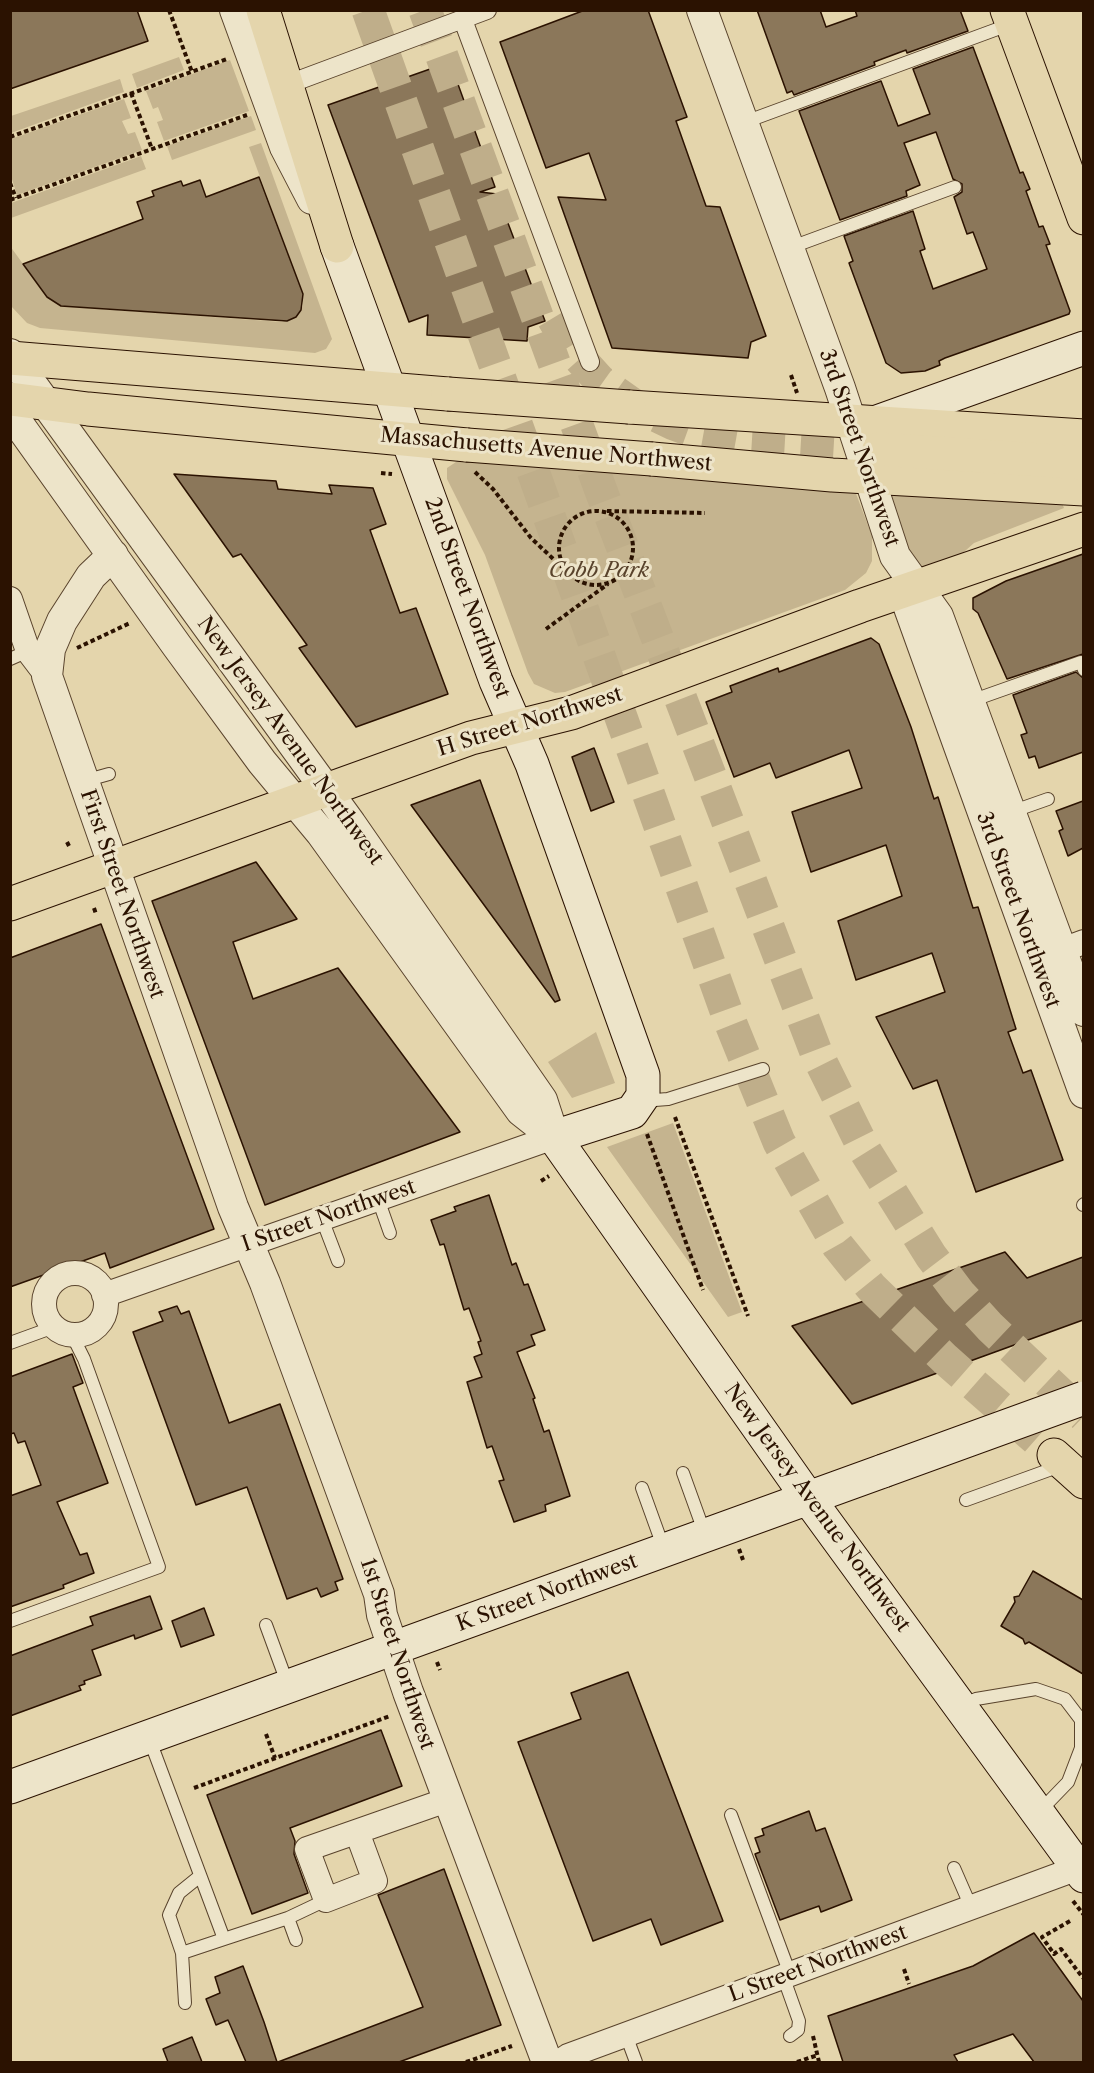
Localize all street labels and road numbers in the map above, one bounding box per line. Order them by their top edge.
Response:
street label: 3rd Street Northwest [813,346,905,550]
street label: Massachusetts Avenue Northwest [379,423,713,477]
street label: 2nd Street Northwest [419,494,515,702]
street label: New Jersey Avenue Northwest [191,612,389,870]
street label: H Street Northwest [434,682,626,762]
street label: First Street Northwest [74,786,170,1002]
street label: 3rd Street Northwest [971,808,1065,1012]
street label: I Street Northwest [239,1174,419,1258]
street label: New Jersey Avenue Northwest [718,1379,916,1637]
street label: K Street Northwest [453,1549,641,1637]
street label: 1st Street Northwest [354,1555,440,1753]
street label: L Street Northwest [725,1920,911,2008]

